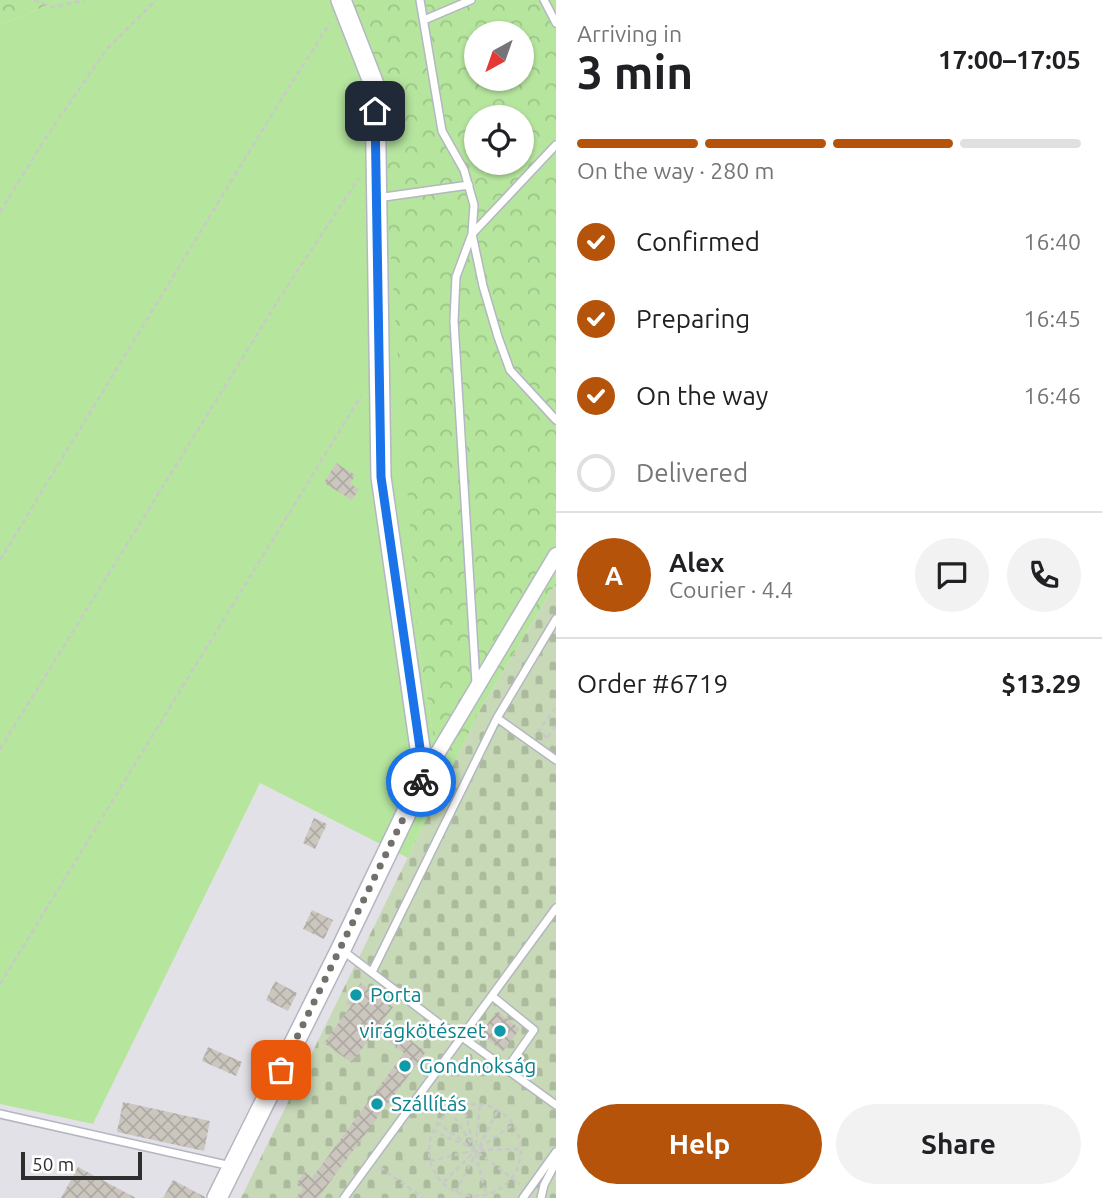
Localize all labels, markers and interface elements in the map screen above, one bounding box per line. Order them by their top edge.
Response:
north arrow [464,21,534,91]
map controls [464,21,534,175]
text: Arriving in [577,21,682,46]
text: 17:00–17:05 [938,45,1081,74]
text: 3 min [577,46,693,98]
pin [345,81,405,141]
icon: home [356,92,394,130]
button: locate [464,105,534,175]
text: On the way · 280 m [577,158,774,183]
icon: check [577,223,615,261]
text: Confirmed [636,227,760,256]
text: 16:40 [1023,229,1081,254]
icon: check [577,300,615,338]
text: Preparing [636,304,750,333]
text: 16:45 [1023,306,1081,331]
icon: check [577,377,615,415]
text: On the way [636,381,768,410]
text: 16:46 [1023,383,1081,408]
text: Delivered [636,458,748,487]
button: chat [915,538,989,612]
button: phone [1007,538,1081,612]
text: Alex [669,548,724,577]
text: A [605,561,623,590]
text: Courier · 4.4 [669,577,793,602]
text: Order #6719 [577,669,728,698]
text: $13.29 [1001,669,1081,698]
courier [386,747,456,817]
icon: bike [402,763,440,801]
place label: Porta [370,982,422,1006]
marker: Porta [348,987,364,1003]
place label: virágkötészet [359,1018,486,1042]
marker: virágkötészet [492,1023,508,1039]
pin [251,1040,311,1100]
icon: bag [262,1051,300,1089]
place label: Gondnokság [419,1053,536,1077]
marker: Gondnokság [397,1058,413,1074]
place label: Szállítás [391,1091,467,1115]
marker: Szállítás [369,1096,385,1112]
button: Help [577,1104,822,1184]
button: Share [836,1104,1081,1184]
scale bar [21,1149,142,1181]
text: 50 m [32,1153,74,1175]

